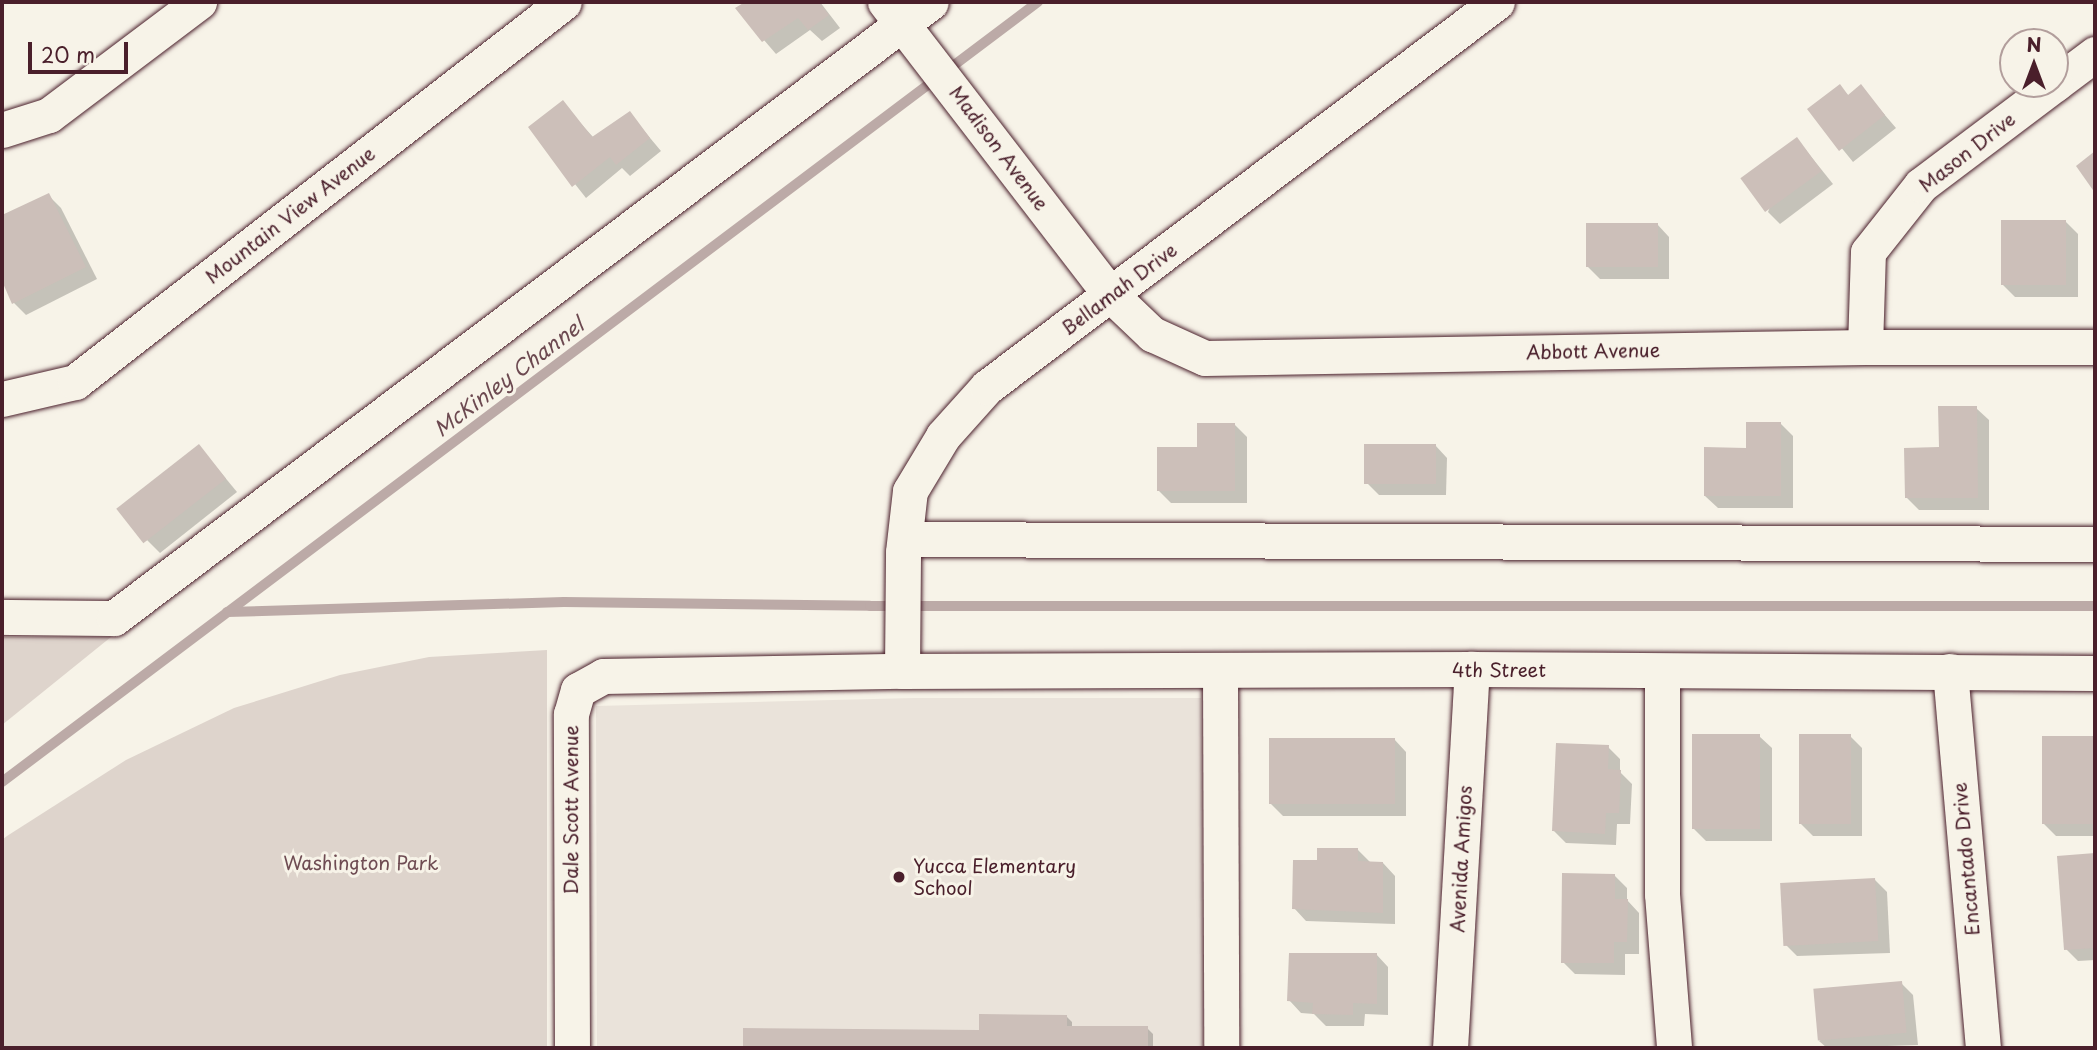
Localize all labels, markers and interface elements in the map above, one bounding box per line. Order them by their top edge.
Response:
scale bar [32,28,131,72]
north arrow [1999,28,2069,98]
text: N [2026,30,2042,58]
text: 20 m [41,38,95,70]
street label: Madison Avenue [946,82,1052,214]
street label: Mason Drive [1915,108,2019,196]
street label: Mountain View Avenue [201,142,379,288]
street label: Bellamah Drive [1056,238,1182,340]
water label: McKinley Channel [428,311,588,441]
street label: Abbott Avenue [1526,338,1660,364]
street label: 4th Street [1452,659,1546,681]
street label: Dale Scott Avenue [560,725,582,895]
street label: Encantado Drive [1948,782,1984,936]
street label: Avenida Amigos [1446,785,1476,933]
park label: Washington Park [284,852,438,874]
place label: Yucca Elementary School [913,855,1078,899]
marker: Yucca Elementary School [891,869,907,885]

